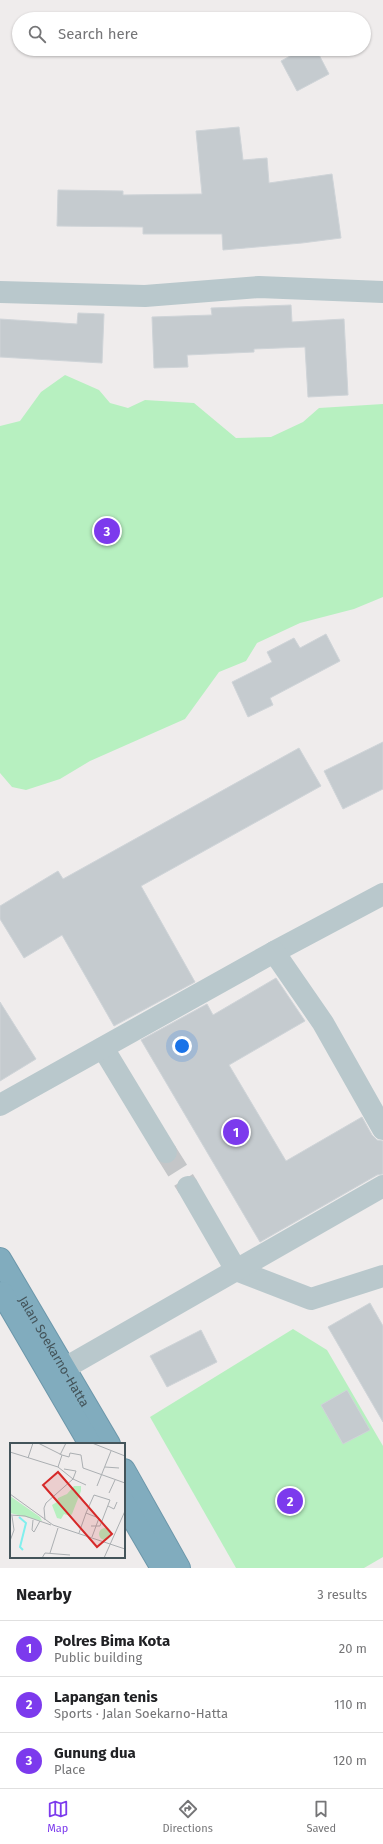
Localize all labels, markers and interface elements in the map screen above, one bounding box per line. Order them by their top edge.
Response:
search box [12,12,371,56]
icon: search [26,23,48,45]
text: Search here [58,25,138,43]
pin: 3 [94,516,120,546]
your location [172,1036,192,1056]
pin: 1 [223,1117,249,1147]
street label: Jalan Soekarno-Hatta [15,1293,92,1410]
inset map [10,1443,125,1558]
pin: 2 [277,1486,303,1516]
text: Nearby [16,1584,71,1605]
text: 3 results [317,1587,367,1602]
text: Polres Bima Kota [54,1632,170,1650]
text: 1 [26,1641,32,1656]
text: 20 m [339,1641,367,1656]
text: Public building [54,1650,142,1665]
text: Lapangan tenis [54,1688,158,1706]
text: 2 [26,1697,32,1712]
text: 110 m [334,1697,367,1712]
text: Sports · Jalan Soekarno-Hatta [54,1706,228,1721]
text: Gunung dua [54,1744,136,1762]
text: 3 [26,1753,32,1768]
text: 120 m [333,1753,367,1768]
text: Place [54,1762,85,1777]
tab: Map [47,1798,69,1835]
tab: Directions [162,1798,213,1835]
tab: Saved [306,1798,336,1835]

